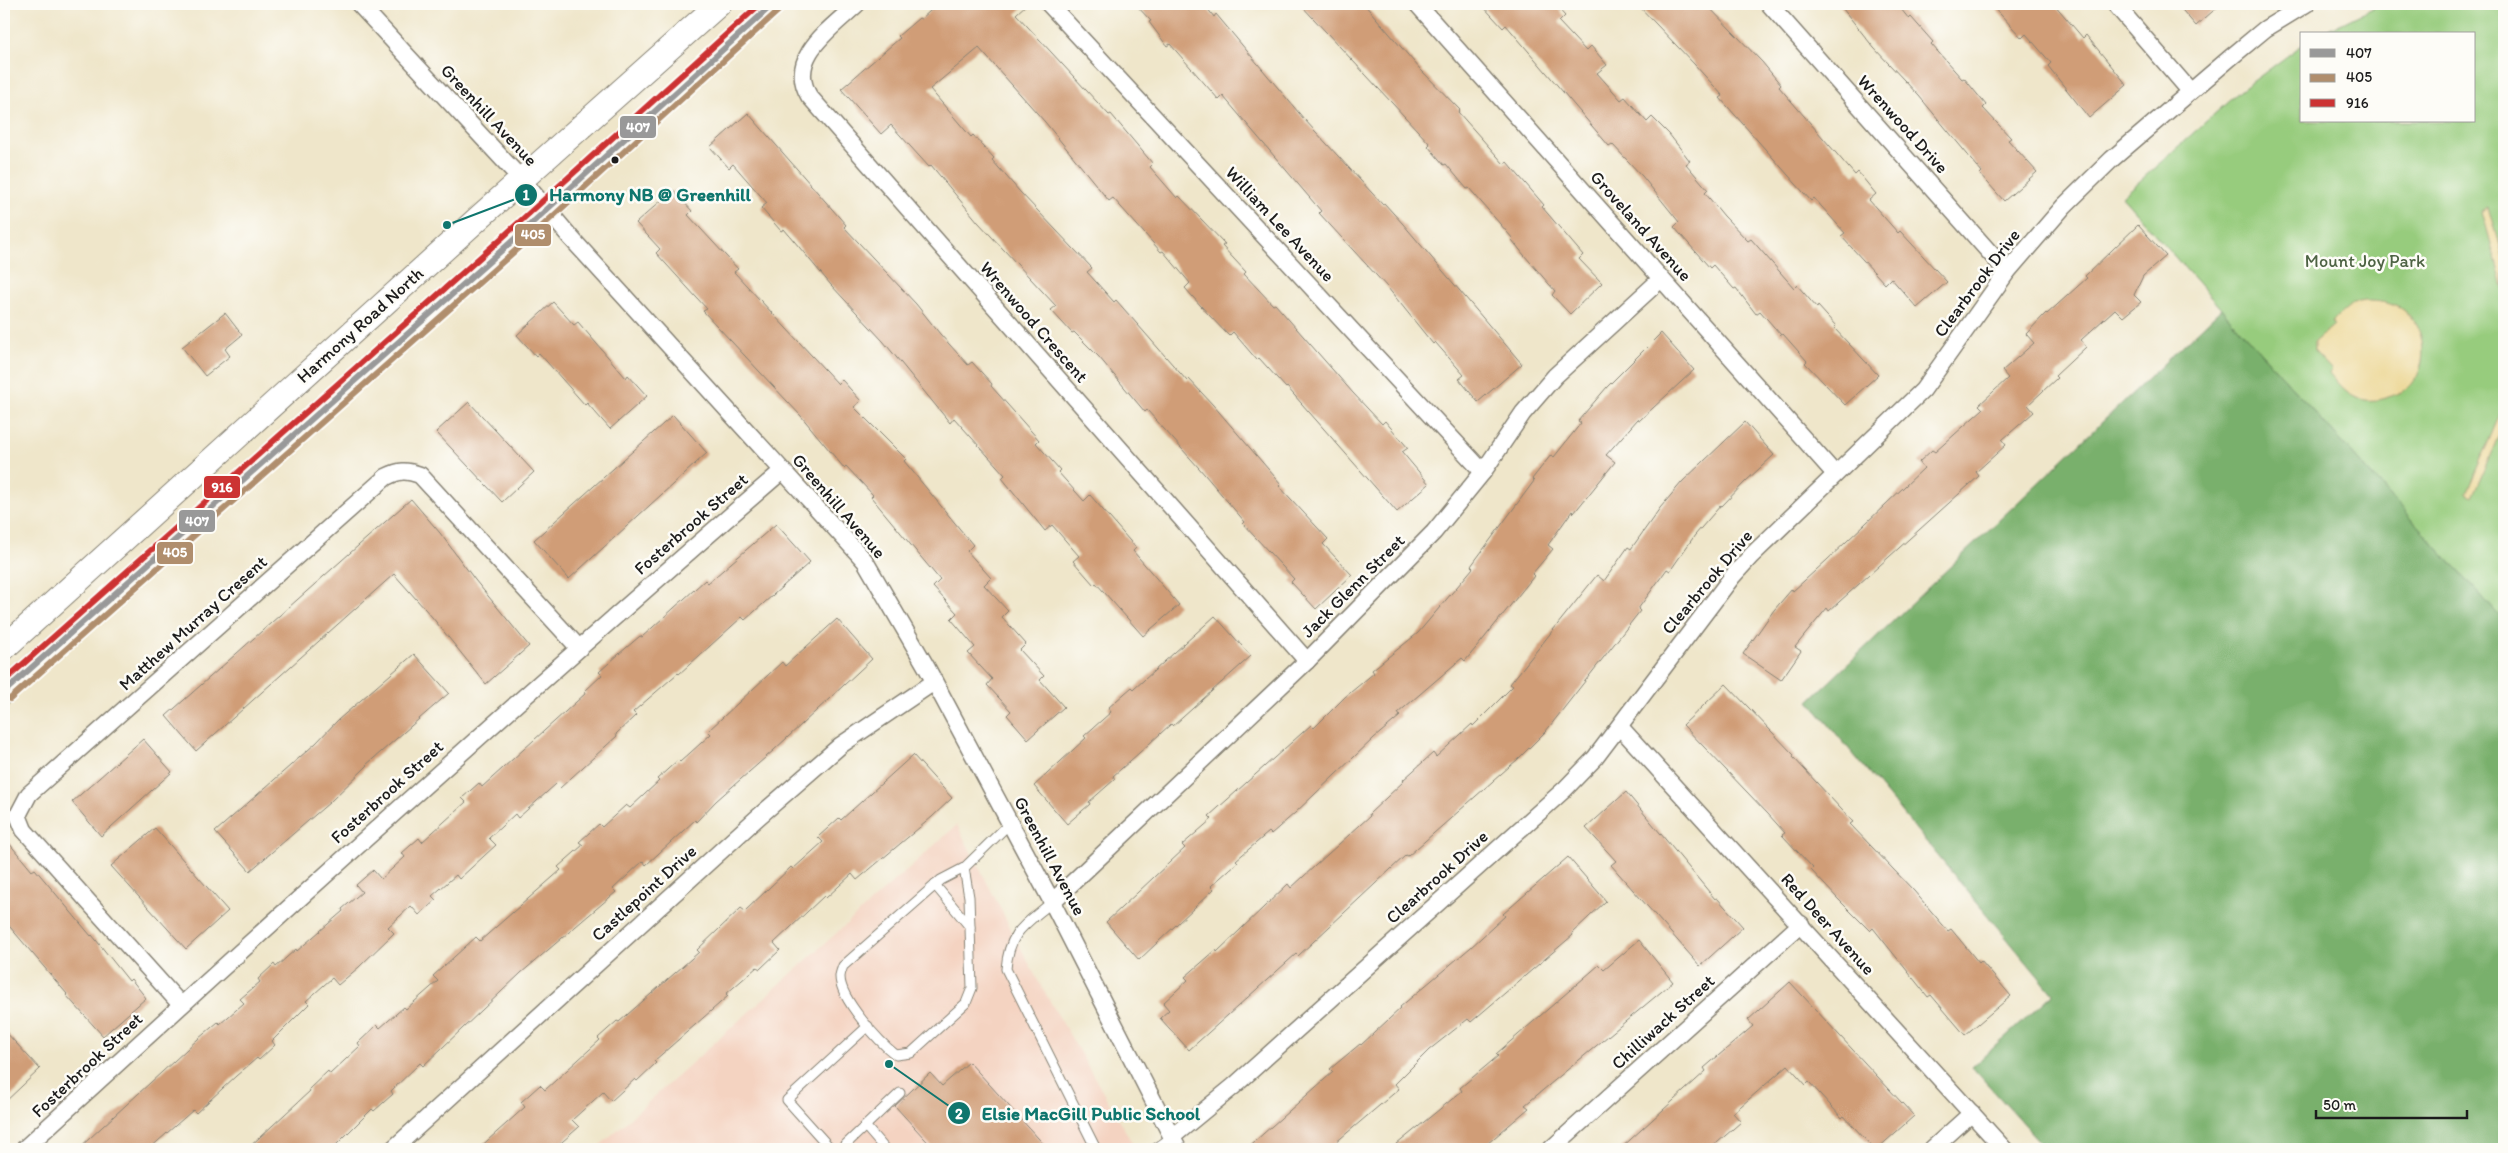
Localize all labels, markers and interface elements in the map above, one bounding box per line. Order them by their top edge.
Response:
legend [2300,32,2476,122]
text: 407 [2346,44,2372,62]
street label: Greenhill Avenue [436,59,542,171]
text: 405 [2346,68,2372,86]
street label: Wrenwood Drive [1853,70,1953,178]
text: 916 [2346,94,2369,112]
line badge: 407 [619,115,657,139]
text: 407 [626,119,650,136]
unlabelled marker [610,155,620,165]
street label: William Lee Avenue [1221,162,1339,286]
street label: Groveland Avenue [1586,166,1696,286]
callout: Harmony NB @ Greenhill [514,178,761,212]
text: Harmony NB @ Greenhill [549,183,751,206]
text: 1 [523,186,530,204]
line badge: 405 [514,223,552,247]
street label: Clearbrook Drive [1929,225,2025,341]
text: 405 [521,226,546,243]
park label: Mount Joy Park [2305,250,2425,272]
street label: Wrenwood Crescent [975,257,1093,387]
street label: Harmony Road North [292,262,428,388]
street label: Greenhill Avenue [787,449,891,563]
street label: Fosterbrook Street [630,468,753,579]
line badge: 916 [203,475,241,499]
text: 916 [211,479,233,496]
line badge: 407 [178,509,216,533]
text: 407 [185,513,209,530]
street label: Clearbrook Drive [1657,525,1757,639]
street label: Jack Glenn Street [1297,530,1409,642]
line badge: 405 [156,541,194,565]
text: 405 [163,544,188,561]
street label: Matthew Murray Cresent [114,551,272,695]
street label: Fosterbrook Street [326,736,448,848]
street label: Greenhill Avenue [1009,793,1091,919]
street label: Clearbrook Drive [1381,825,1493,929]
street label: Castlepoint Drive [587,840,701,946]
street label: Red Deer Avenue [1776,868,1880,980]
street label: Chilliwack Street [1607,970,1719,1074]
street label: Fosterbrook Street [27,1008,147,1122]
scale bar [2316,1088,2467,1120]
callout: Elsie MacGill Public School [947,1096,1210,1130]
text: 50 m [2323,1096,2356,1114]
text: Elsie MacGill Public School [982,1102,1201,1125]
text: 2 [955,1105,963,1123]

